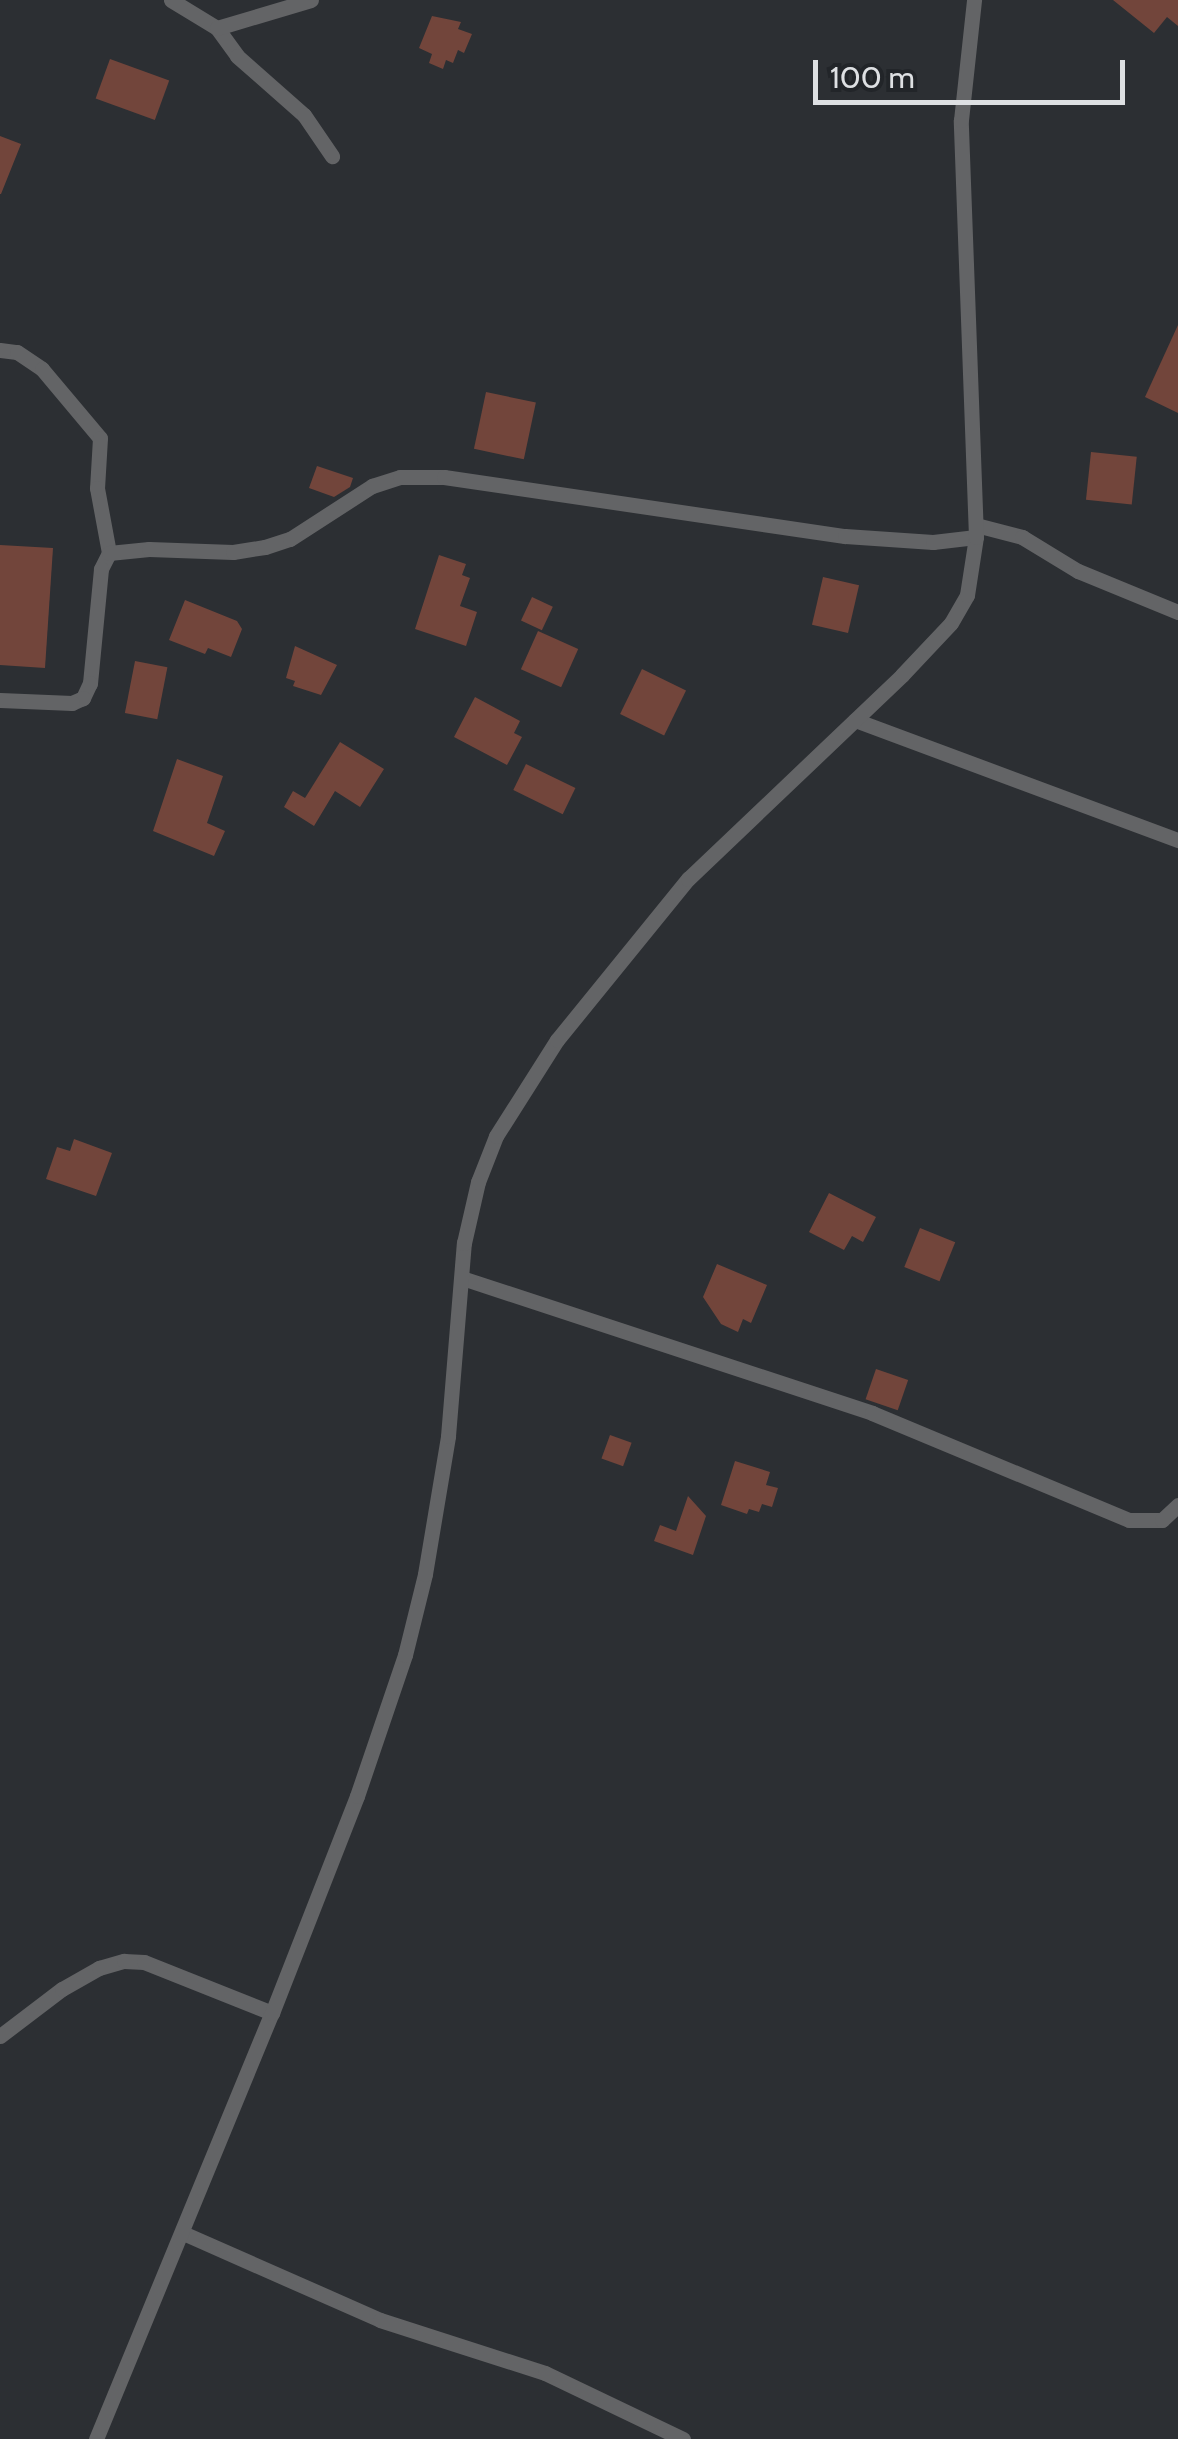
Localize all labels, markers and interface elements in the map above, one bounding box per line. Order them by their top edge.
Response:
scale bar [818,40,1130,102]
text: 100 m [830,59,915,96]

